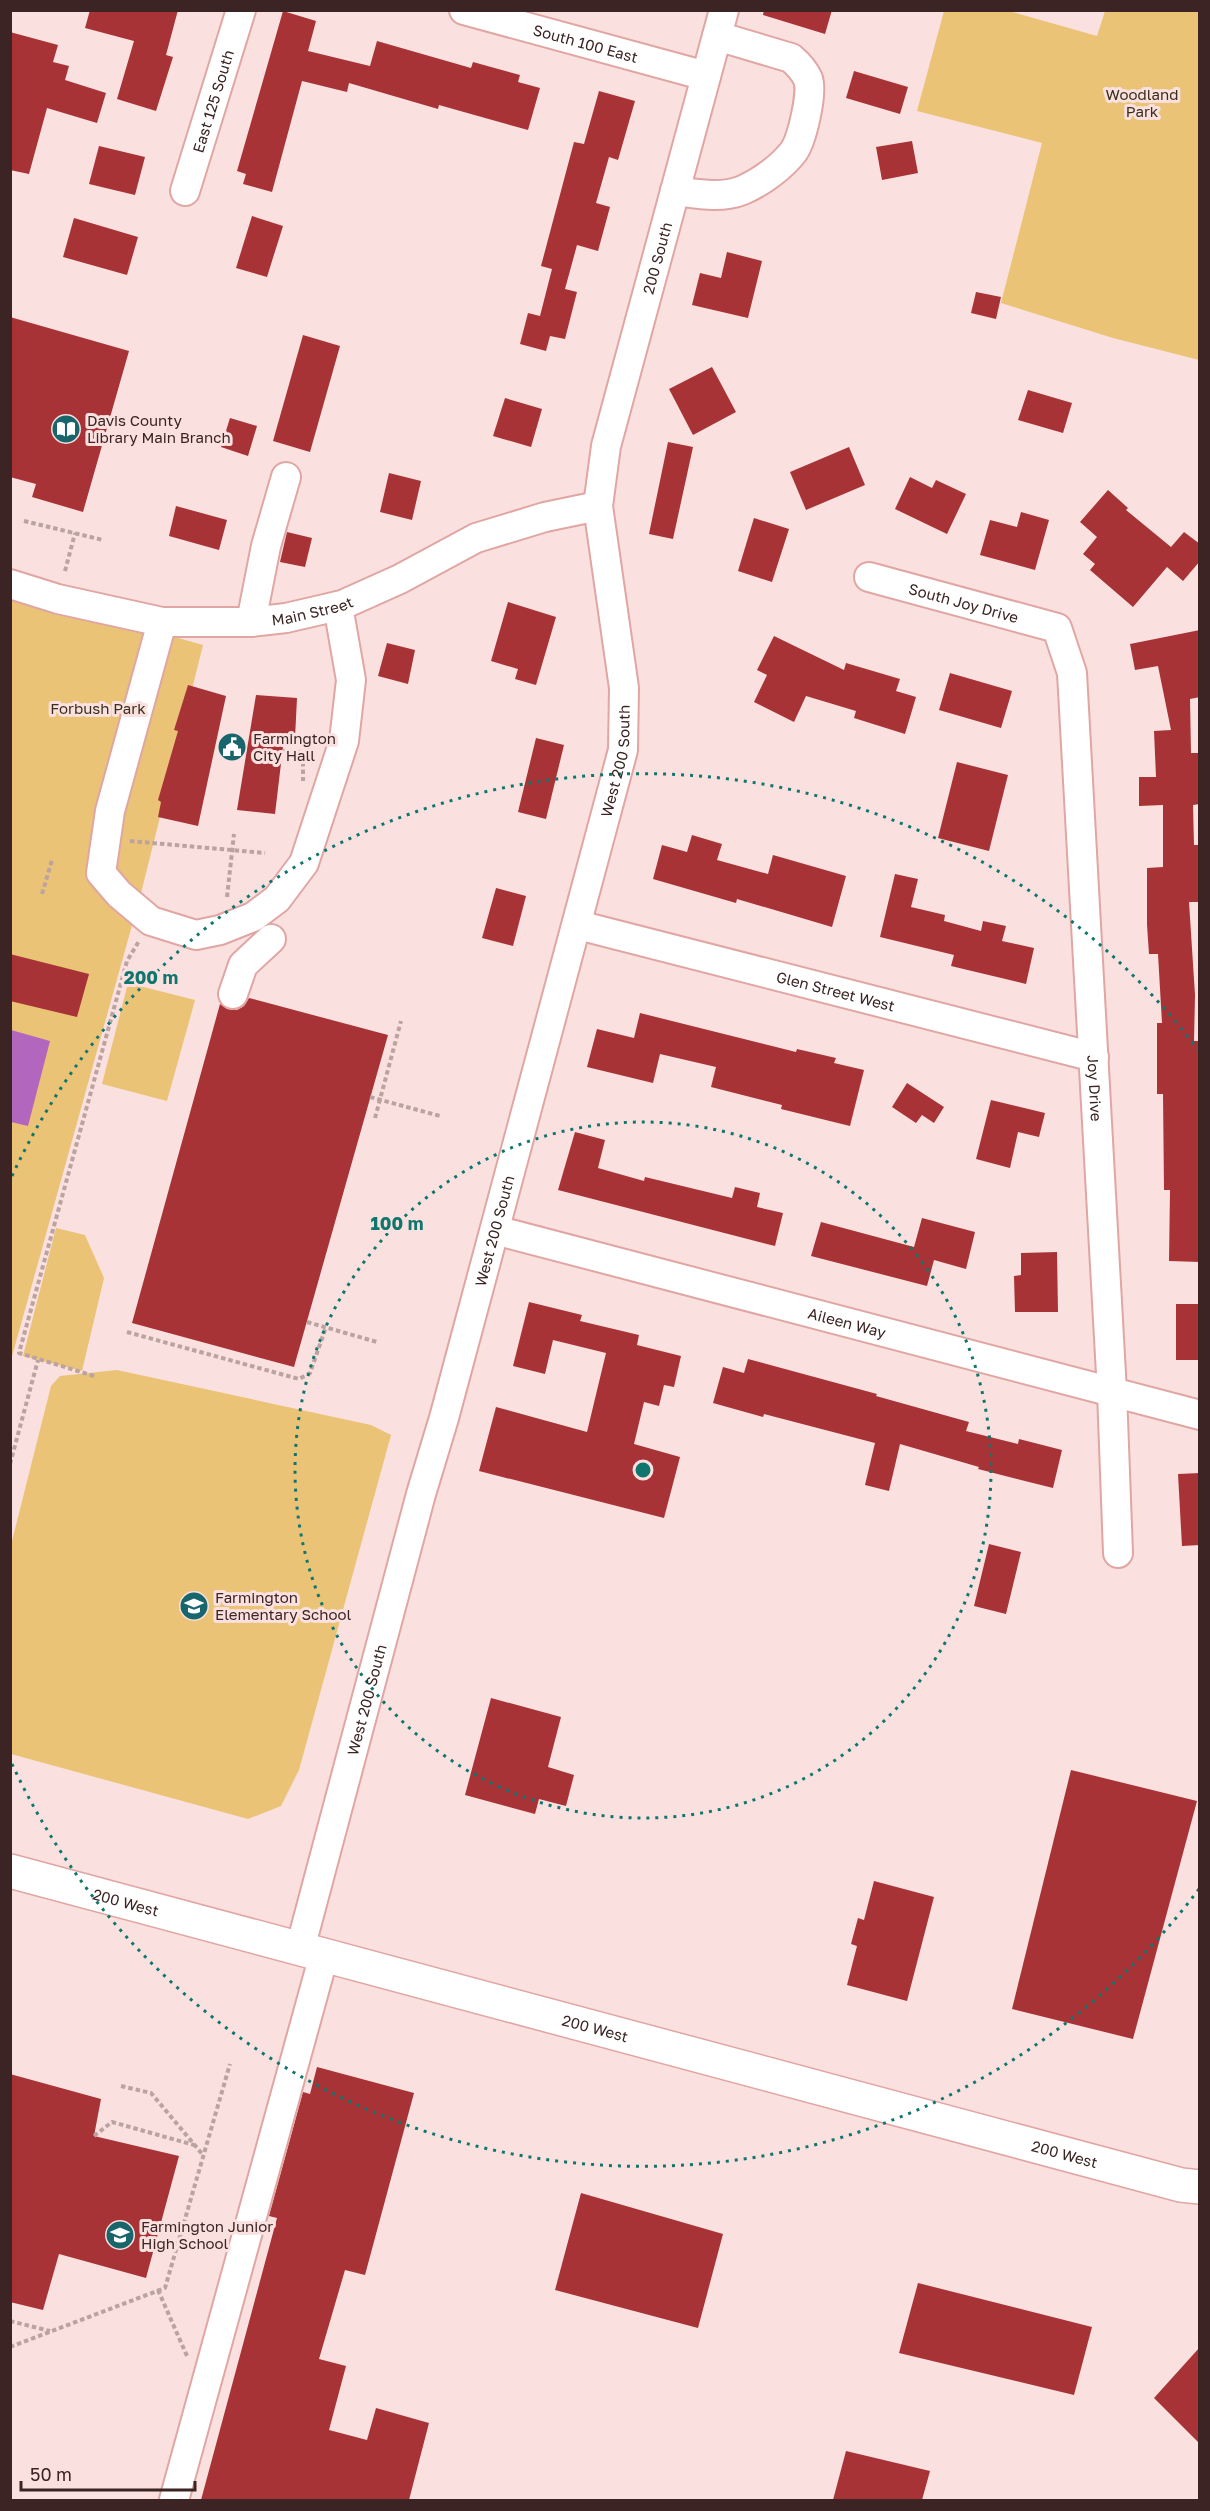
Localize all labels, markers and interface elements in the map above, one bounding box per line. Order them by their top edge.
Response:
street label: South 100 East [531,20,640,66]
street label: East 125 South [188,48,237,155]
park label: Woodland Park [1106,85,1178,120]
street label: 200 South [639,220,675,296]
place label: Davis County Library Main Branch [87,411,231,446]
library icon: Davis County Library Main Branch [50,413,82,445]
street label: South Joy Drive [907,579,1021,626]
street label: Main Street [271,592,356,629]
park label: Forbush Park [50,699,146,717]
street label: West 200 South [596,704,633,819]
place label: Farmington City Hall [253,729,336,764]
public building icon: Farmington City Hall [216,731,248,763]
text: 200 m [124,966,178,988]
street label: Glen Street West [775,967,897,1015]
street label: Joy Drive [1084,1054,1106,1122]
street label: West 200 South [471,1173,518,1288]
text: 100 m [371,1212,423,1234]
street label: Aileen Way [806,1304,888,1341]
centre of rings [633,1460,653,1480]
place label: Farmington Elementary School [215,1588,351,1623]
school or university icon: Farmington Elementary School [178,1590,210,1622]
street label: West 200 South [343,1642,390,1757]
street label: 200 West [91,1885,161,1920]
street label: 200 West [560,2011,630,2045]
street label: 200 West [1030,2136,1100,2171]
place label: Farmington Junior High School [141,2217,273,2252]
school or university icon: Farmington Junior High School [104,2219,136,2251]
scale bar [21,2454,195,2492]
text: 50 m [30,2463,72,2485]

